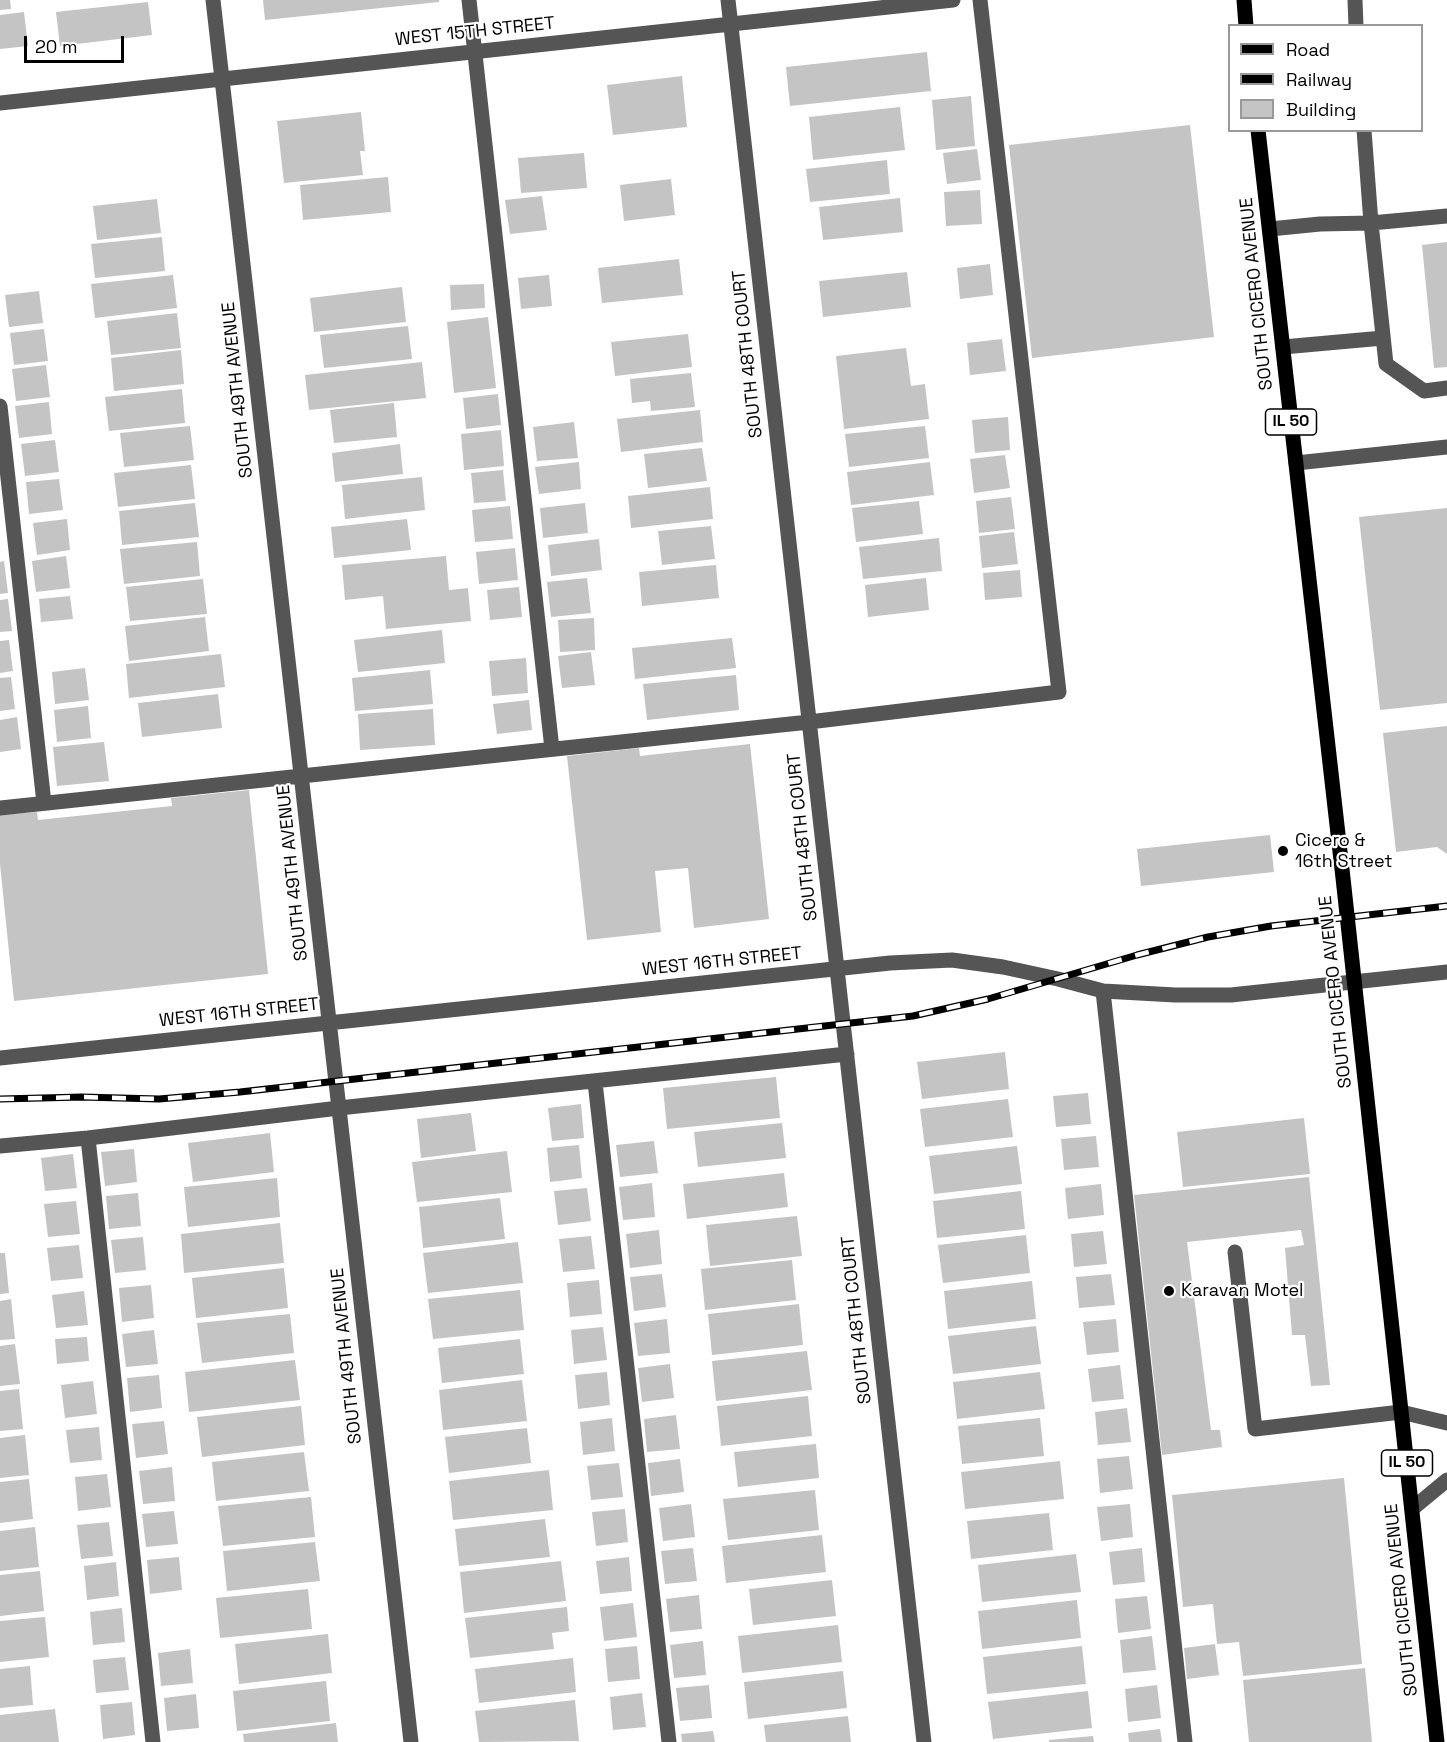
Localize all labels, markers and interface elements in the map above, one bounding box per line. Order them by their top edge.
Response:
street label: WEST 15TH STREET [394,13,556,51]
scale bar [27,24,128,62]
legend [1228,24,1423,132]
text: 20 m [35,35,78,58]
text: Road [1286,38,1330,61]
text: Railway [1286,68,1352,91]
text: Building [1286,98,1356,121]
street label: SOUTH CICERO AVENUE [1236,197,1278,391]
street label: SOUTH 48TH COURT [728,269,768,439]
street label: SOUTH 49TH AVENUE [218,301,258,479]
road number: IL 50 [1266,409,1316,435]
street label: SOUTH 48TH COURT [783,752,823,922]
street label: SOUTH 49TH AVENUE [273,784,313,962]
place label: Cicero & 16th Street [1295,830,1392,872]
marker: Cicero & 16th Street [1276,844,1290,858]
street label: SOUTH CICERO AVENUE [1315,895,1357,1089]
street label: WEST 16TH STREET [641,943,803,981]
street label: WEST 16TH STREET [158,994,320,1032]
street label: SOUTH 48TH COURT [837,1235,877,1405]
street label: SOUTH 49TH AVENUE [327,1267,367,1445]
place label: Karavan Motel [1181,1280,1303,1302]
marker: Karavan Motel [1162,1284,1176,1298]
road number: IL 50 [1382,1450,1432,1476]
street label: SOUTH CICERO AVENUE [1381,1503,1423,1697]

